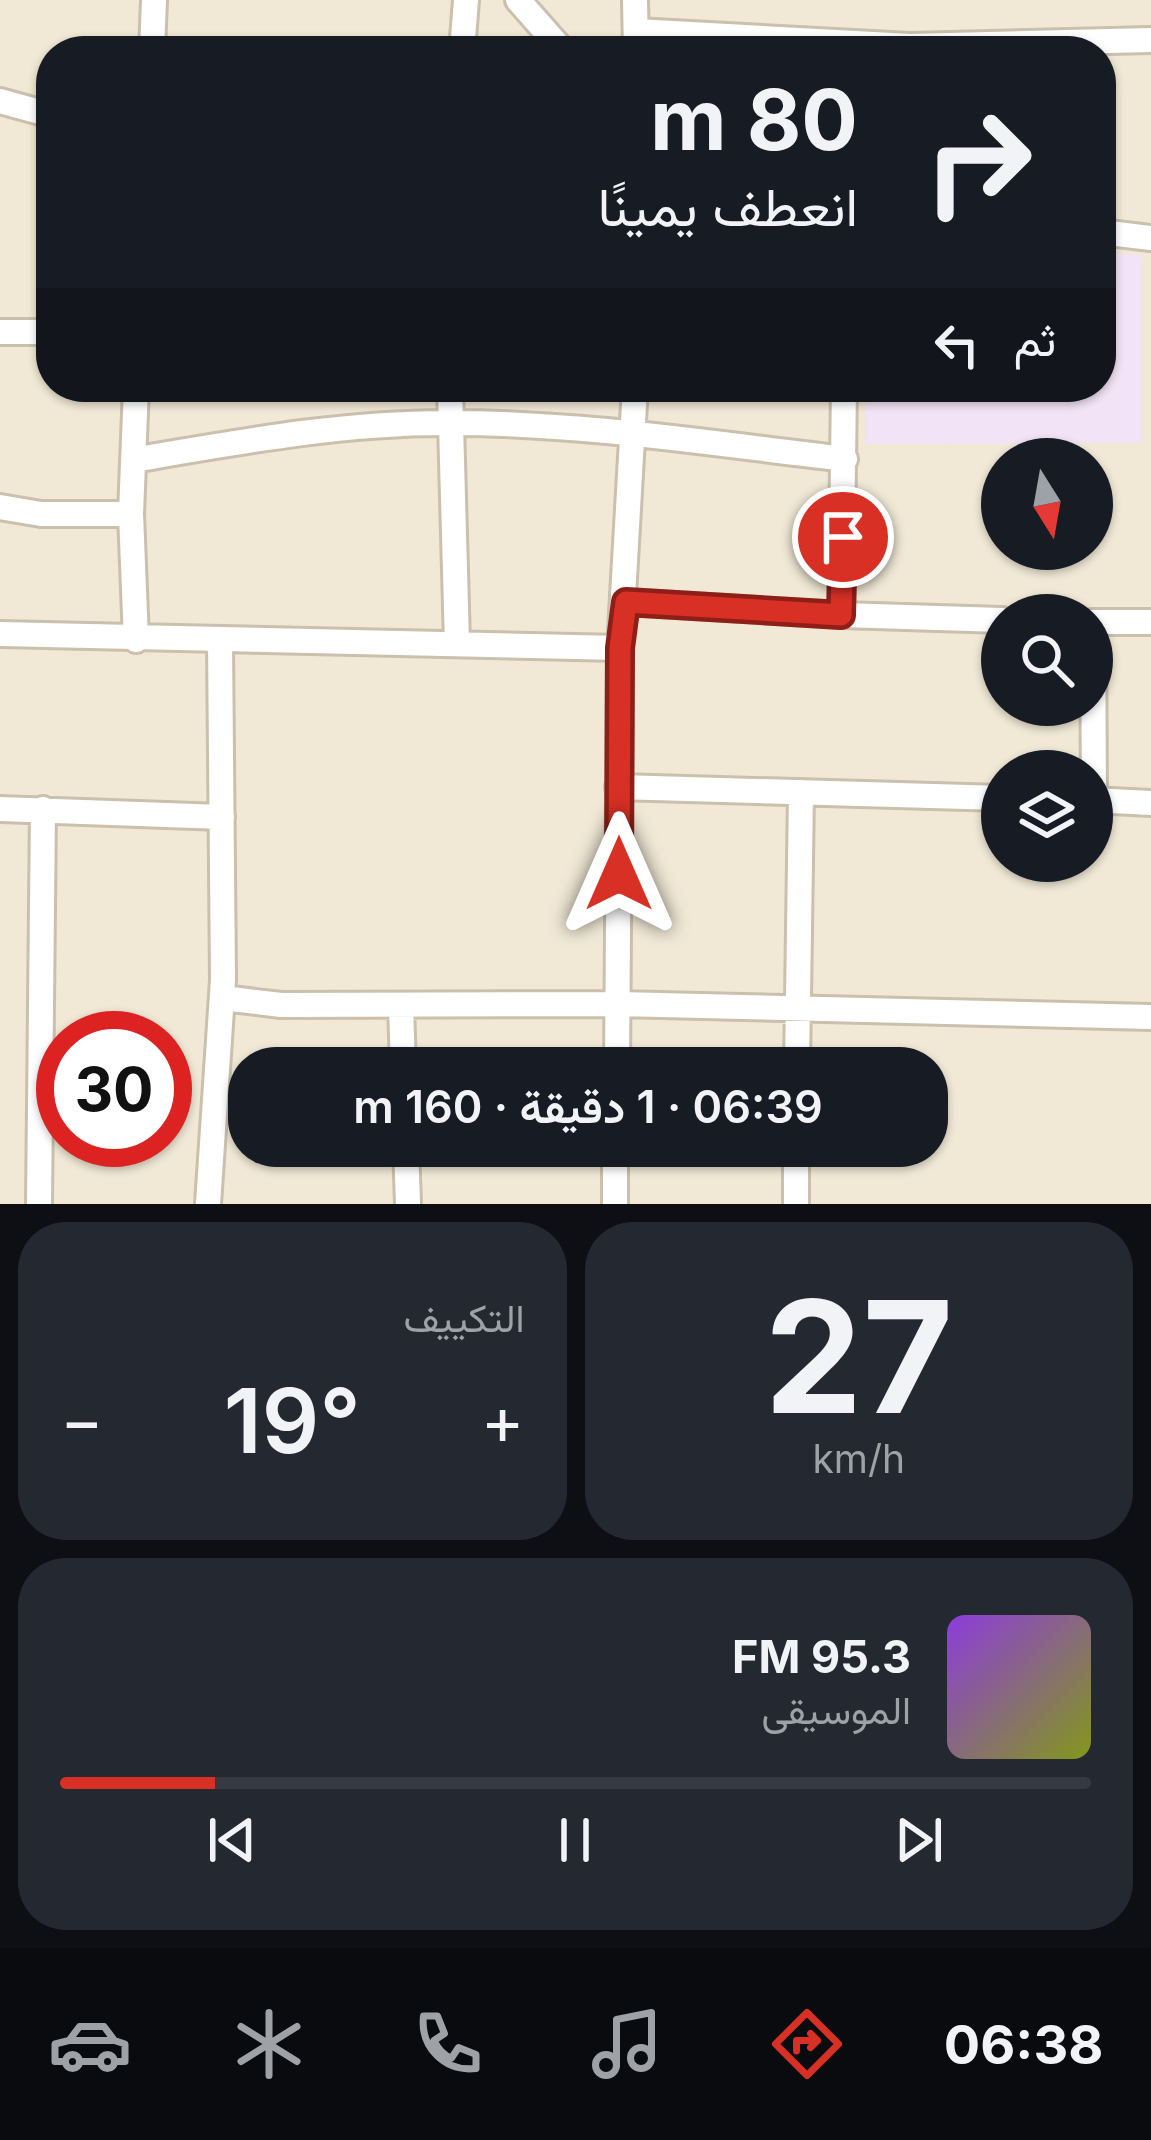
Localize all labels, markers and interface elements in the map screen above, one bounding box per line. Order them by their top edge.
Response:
text: 80 m [650,69,858,170]
icon: right [900,84,1056,240]
text: انعطف يمينًا [598,174,858,239]
icon: left [924,312,990,378]
text: ثم [1014,312,1056,367]
north arrow [981,438,1113,570]
map controls [981,438,1113,882]
pin [792,486,894,588]
icon: arrive [810,504,876,570]
button: search [981,594,1113,726]
button: layers [981,750,1113,882]
position arrow [556,811,682,937]
speed limit sign: 30 [36,1011,192,1167]
text: 06:39 · 1 دقيقة · 160 m [353,1079,823,1134]
text: 27 [764,1262,953,1451]
text: التكييف [404,1294,525,1341]
text: 19° [224,1366,361,1475]
text: − [60,1380,104,1460]
text: + [481,1380,524,1460]
text: km/h [812,1435,905,1482]
text: 95.3 FM [732,1629,911,1684]
text: الموسيقى [761,1686,911,1733]
icon: previous [199,1807,265,1873]
icon: pause [542,1807,608,1873]
icon: next [886,1807,952,1873]
icon: car [48,2002,132,2086]
icon: climate [227,2002,311,2086]
icon: phone [406,2002,490,2086]
icon: music [585,2002,669,2086]
icon: directions [765,2002,849,2086]
text: 06:38 [944,2012,1103,2077]

